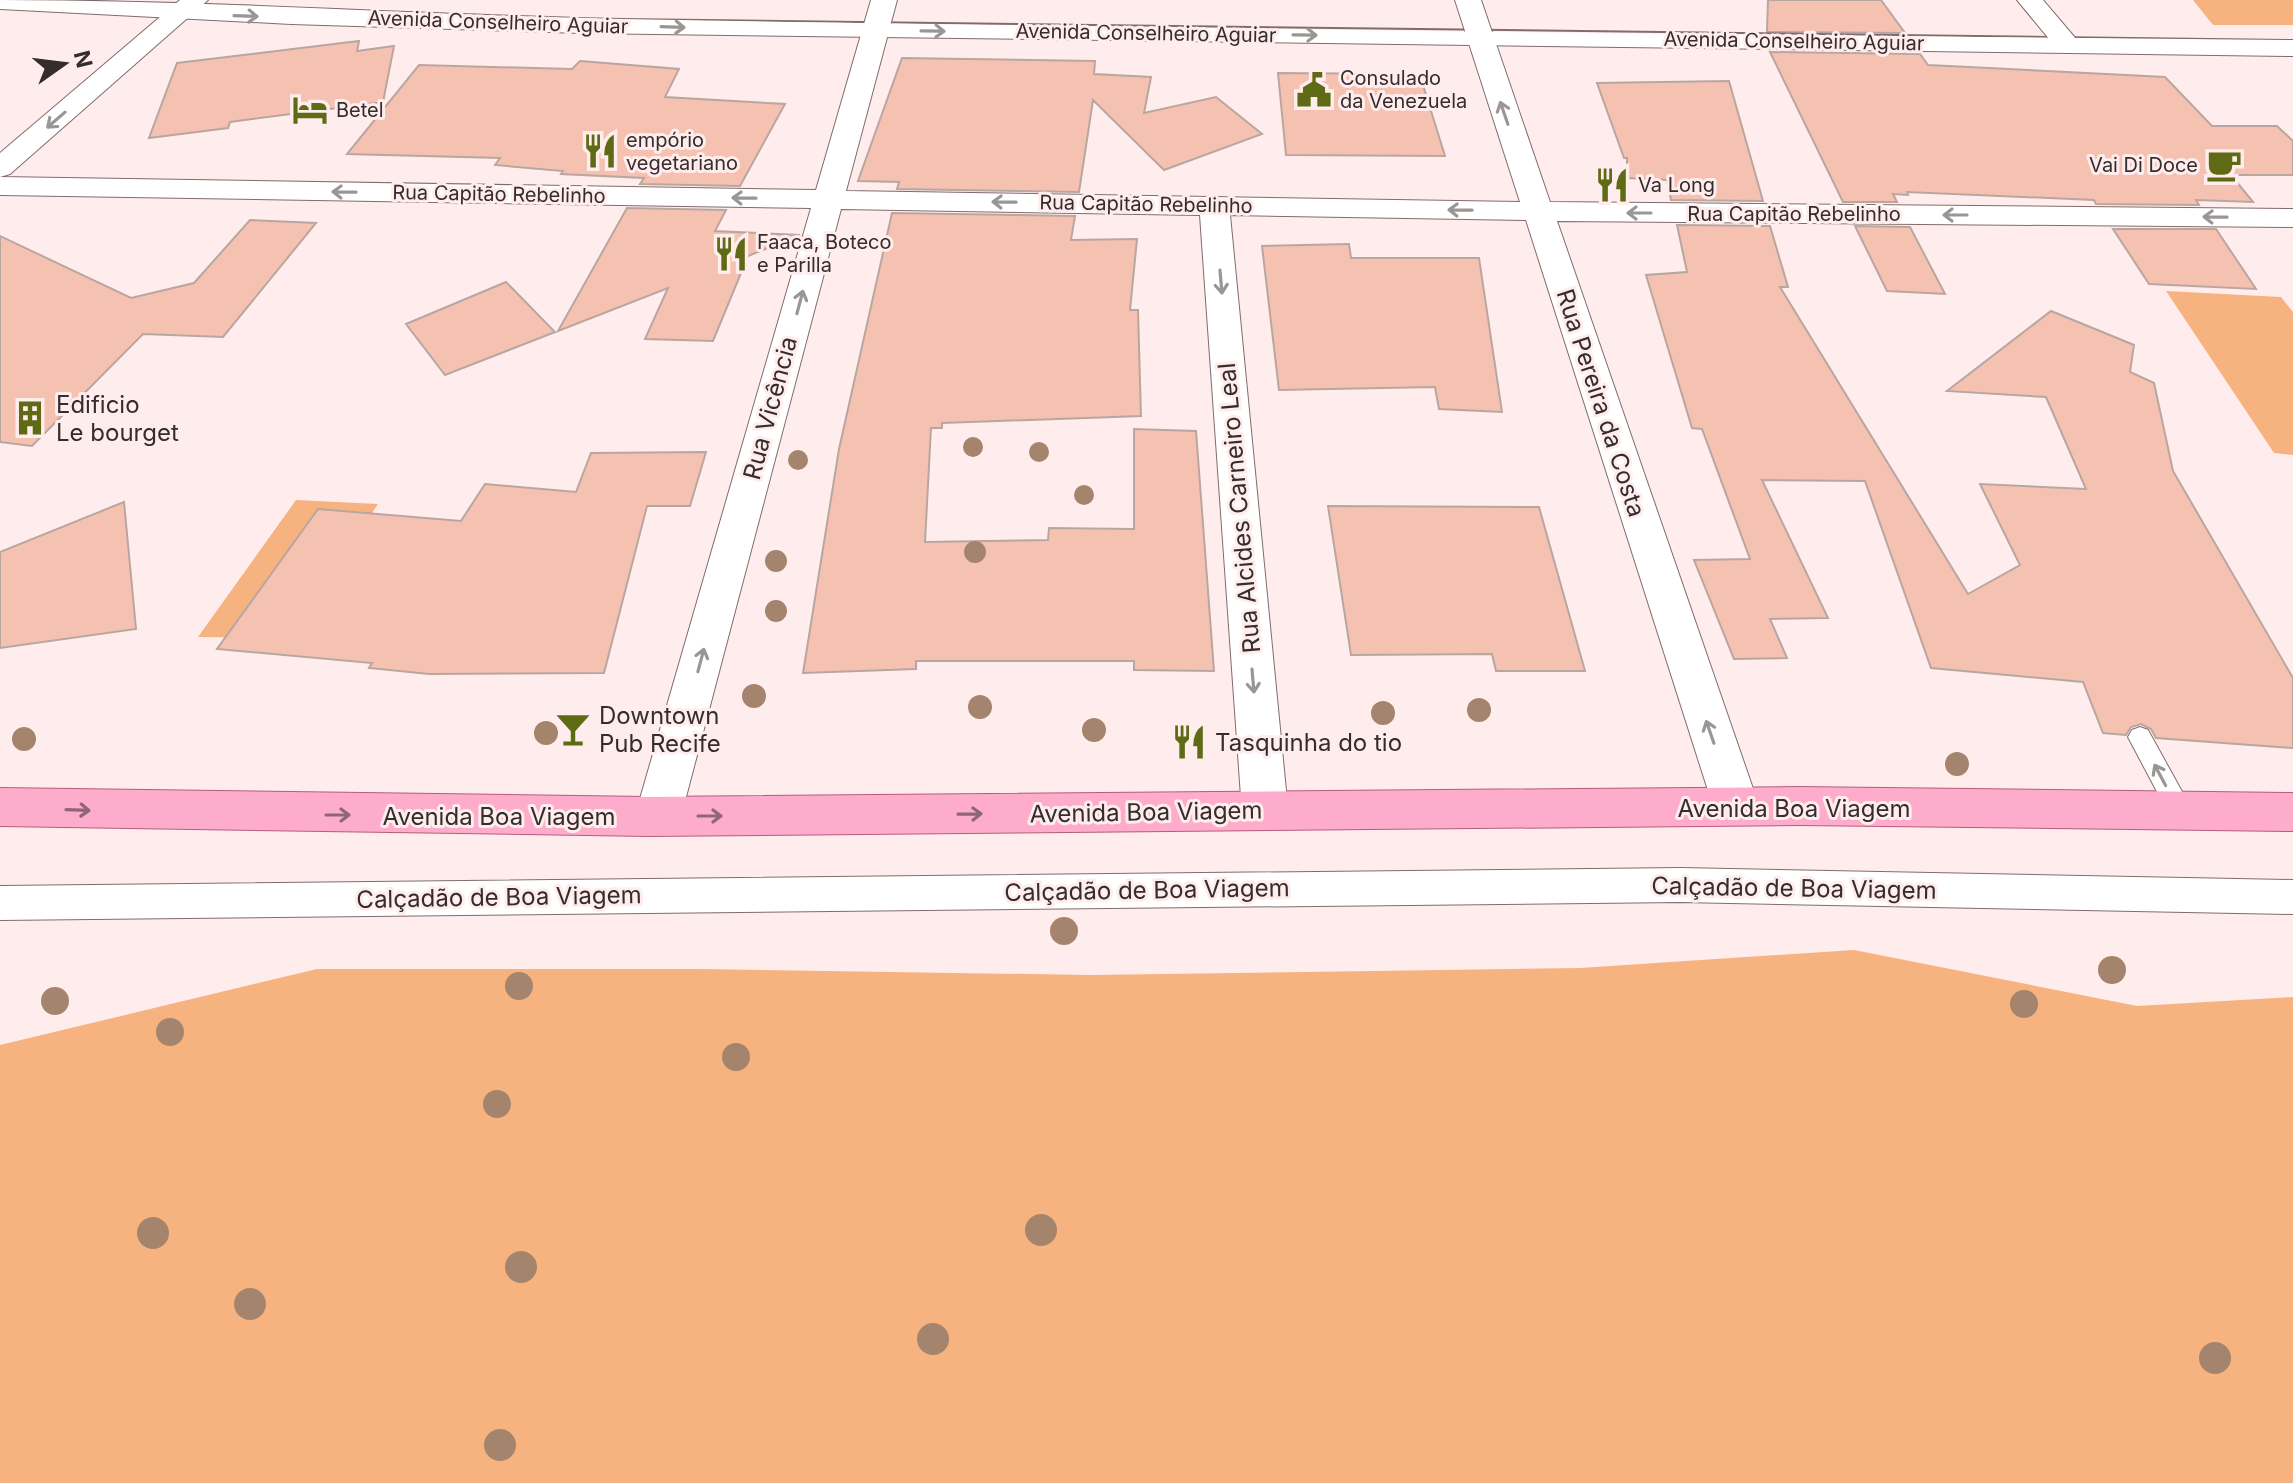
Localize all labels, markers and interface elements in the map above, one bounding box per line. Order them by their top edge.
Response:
street label: Avenida Conselheiro Aguiar [367,5,629,39]
one-way arrow [232,8,259,23]
street label: Avenida Conselheiro Aguiar [1015,19,1277,47]
one-way arrow [659,20,686,35]
one-way arrow [919,23,946,39]
north arrow [24,24,104,104]
one-way arrow [1291,27,1318,43]
street label: Avenida Conselheiro Aguiar [1663,27,1925,55]
text: N [69,48,98,70]
place label: Consulado da Venezuela [1340,66,1467,113]
public building icon: Consulado da Venezuela [1295,71,1333,109]
hotel icon: Betel [291,91,329,129]
place label: Betel [336,98,384,122]
one-way arrow [1496,101,1511,126]
one-way arrow [46,110,66,128]
place label: empório vegetariano [626,128,738,175]
restaurant icon: empório vegetariano [581,132,619,170]
cafe icon: Vai Di Doce [2205,146,2243,184]
place label: Vai Di Doce [2089,153,2198,177]
restaurant icon: Va Long [1593,166,1631,204]
place label: Va Long [1638,173,1715,197]
street label: Rua Capitão Rebelinho [392,180,606,208]
one-way arrow [331,184,358,200]
one-way arrow [731,190,758,206]
street label: Rua Capitão Rebelinho [1039,190,1253,218]
one-way arrow [991,194,1018,209]
one-way arrow [1447,202,1474,217]
street label: Rua Capitão Rebelinho [1687,202,1901,226]
one-way arrow [1626,205,1653,220]
one-way arrow [1942,207,1969,222]
one-way arrow [2202,209,2229,225]
place label: Faaca, Boteco e Parilla [757,230,892,277]
restaurant icon: Faaca, Boteco e Parilla [712,235,750,273]
one-way arrow [1214,268,1229,295]
street label: Rua Pereira da Costa [1550,285,1652,521]
one-way arrow [793,289,808,315]
street label: Rua Vicência [737,333,803,483]
street label: Rua Alcides Carneiro Leal [1212,362,1266,654]
place label: Edificio Le bourget [56,390,179,447]
building icon: Edificio Le bourget [11,399,49,437]
one-way arrow [694,648,709,674]
one-way arrow [1246,667,1261,694]
place label: Downtown Pub Recife [599,701,721,758]
bar icon: Downtown Pub Recife [554,710,592,748]
one-way arrow [1701,720,1716,745]
restaurant icon: Tasquinha do tio [1170,723,1208,761]
place label: Tasquinha do tio [1215,728,1402,757]
one-way arrow [2152,764,2168,787]
street label: Avenida Boa Viagem [1678,794,1911,823]
street label: Avenida Boa Viagem [1029,795,1263,829]
one-way arrow [64,802,91,817]
street label: Avenida Boa Viagem [383,802,616,831]
one-way arrow [956,806,983,822]
one-way arrow [324,807,351,823]
one-way arrow [696,808,723,824]
street label: Calçadão de Boa Viagem [1651,871,1937,905]
street label: Calçadão de Boa Viagem [1004,873,1290,907]
street label: Calçadão de Boa Viagem [356,880,642,914]

